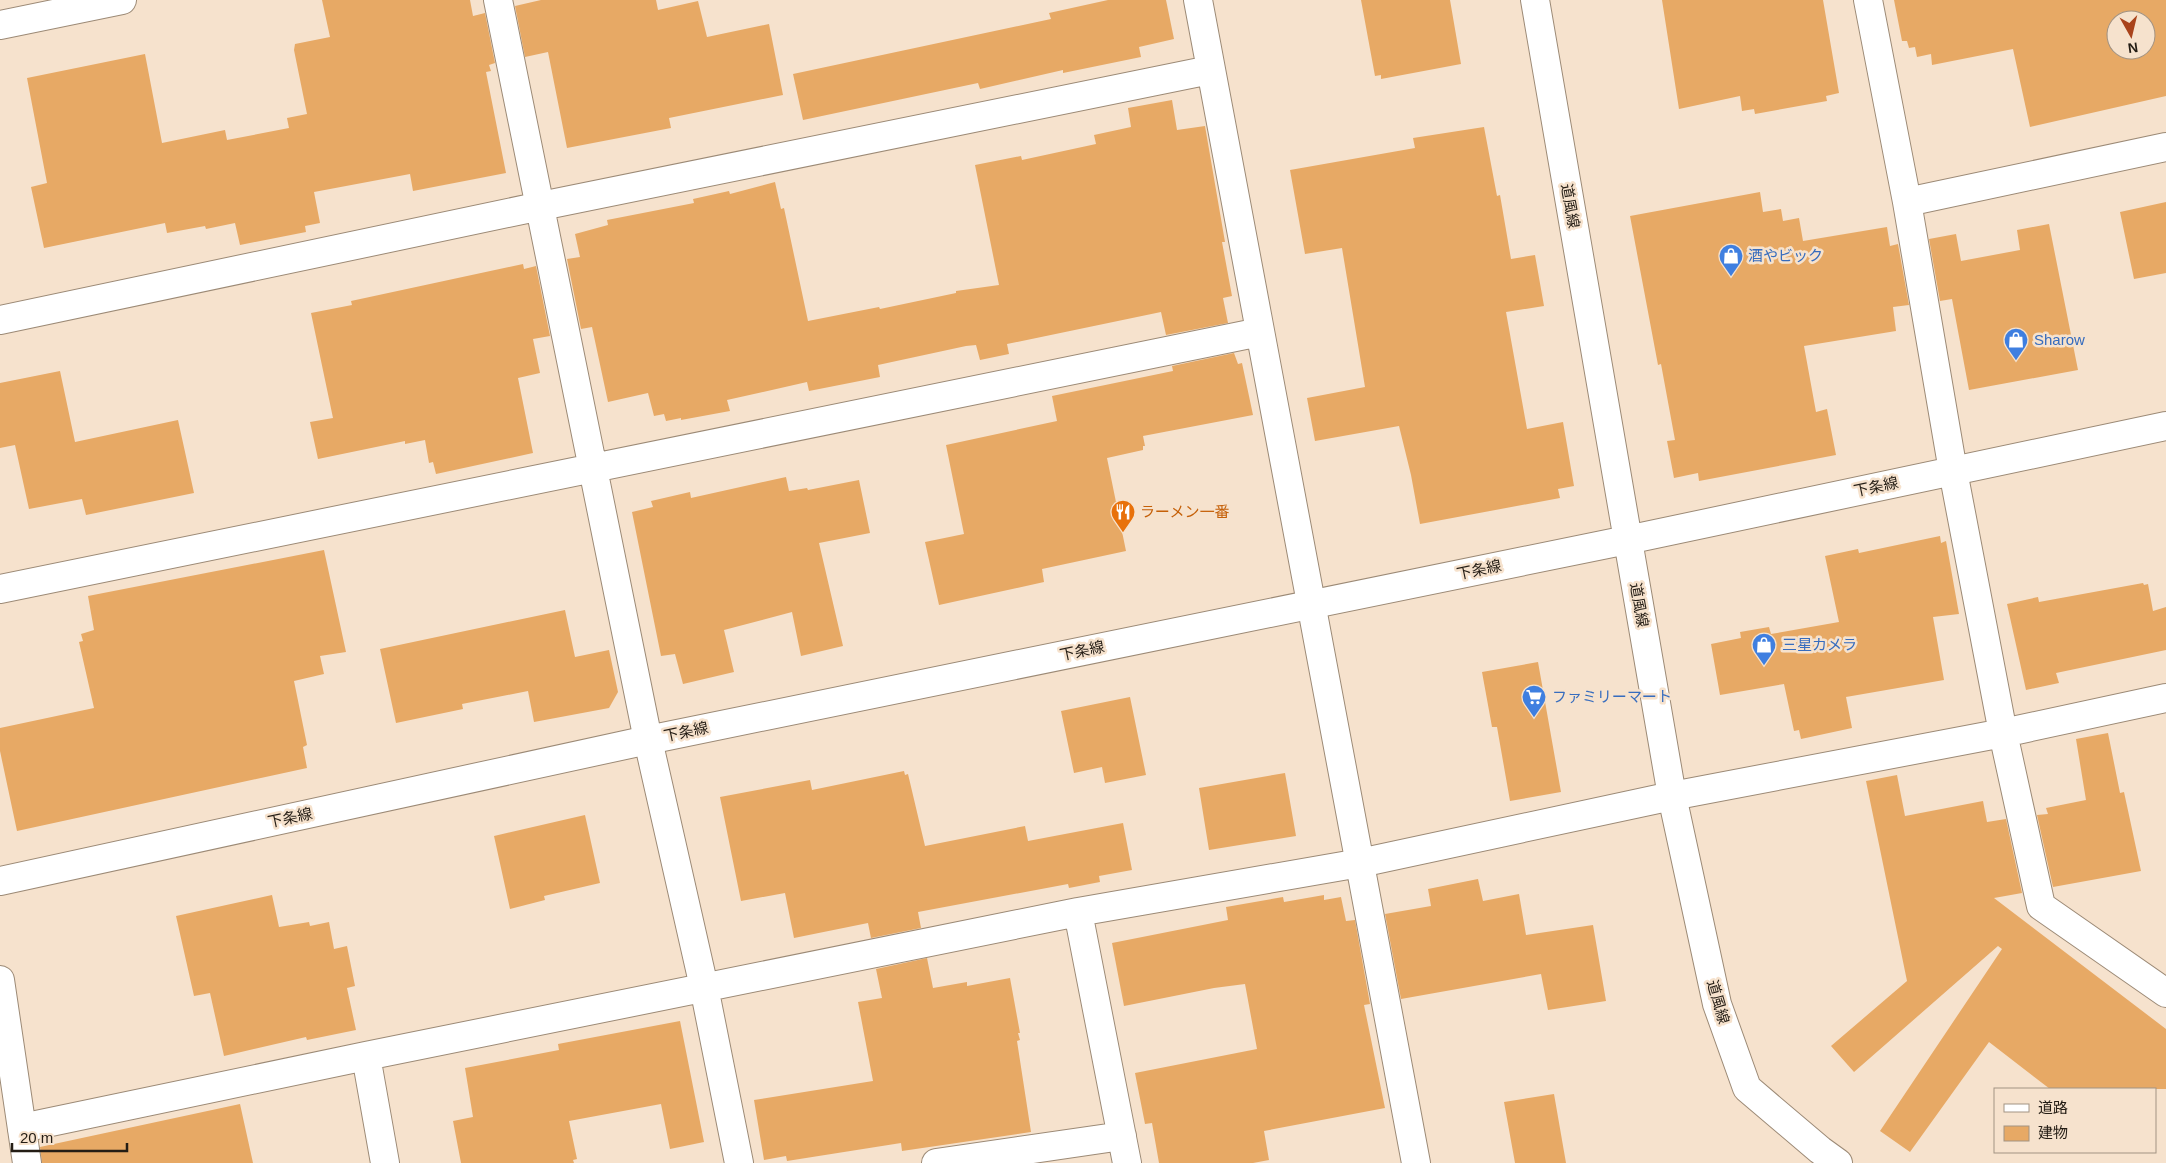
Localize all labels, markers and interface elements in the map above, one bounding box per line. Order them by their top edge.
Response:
north arrow [2106,10,2156,60]
text: N [2127,39,2139,57]
street label: 道風線 [1558,182,1583,230]
shop icon: 酒やビック [1718,243,1744,277]
place label: 酒やビック [1748,247,1823,264]
shop icon: Sharow [2003,327,2029,361]
place label: Sharow [2034,331,2085,348]
street label: 下条線 [1852,474,1900,500]
restaurant icon: ラーメン一番 [1110,499,1136,533]
place label: ラーメン一番 [1140,503,1229,520]
street label: 下条線 [1455,557,1503,583]
street label: 道風線 [1627,581,1652,629]
shop icon: 三星カメラ [1751,632,1777,666]
place label: 三星カメラ [1782,636,1857,653]
street label: 下条線 [1058,638,1106,664]
supermarket icon: ファミリーマート [1521,684,1547,718]
place label: ファミリーマート [1552,688,1672,705]
street label: 下条線 [662,719,710,745]
street label: 下条線 [266,805,314,831]
street label: 道風線 [1704,978,1733,1026]
legend [1994,1088,2156,1153]
text: 道路 [2038,1099,2068,1116]
scale bar [12,1120,128,1152]
text: 建物 [2038,1124,2068,1141]
text: 20 m [20,1129,53,1146]

